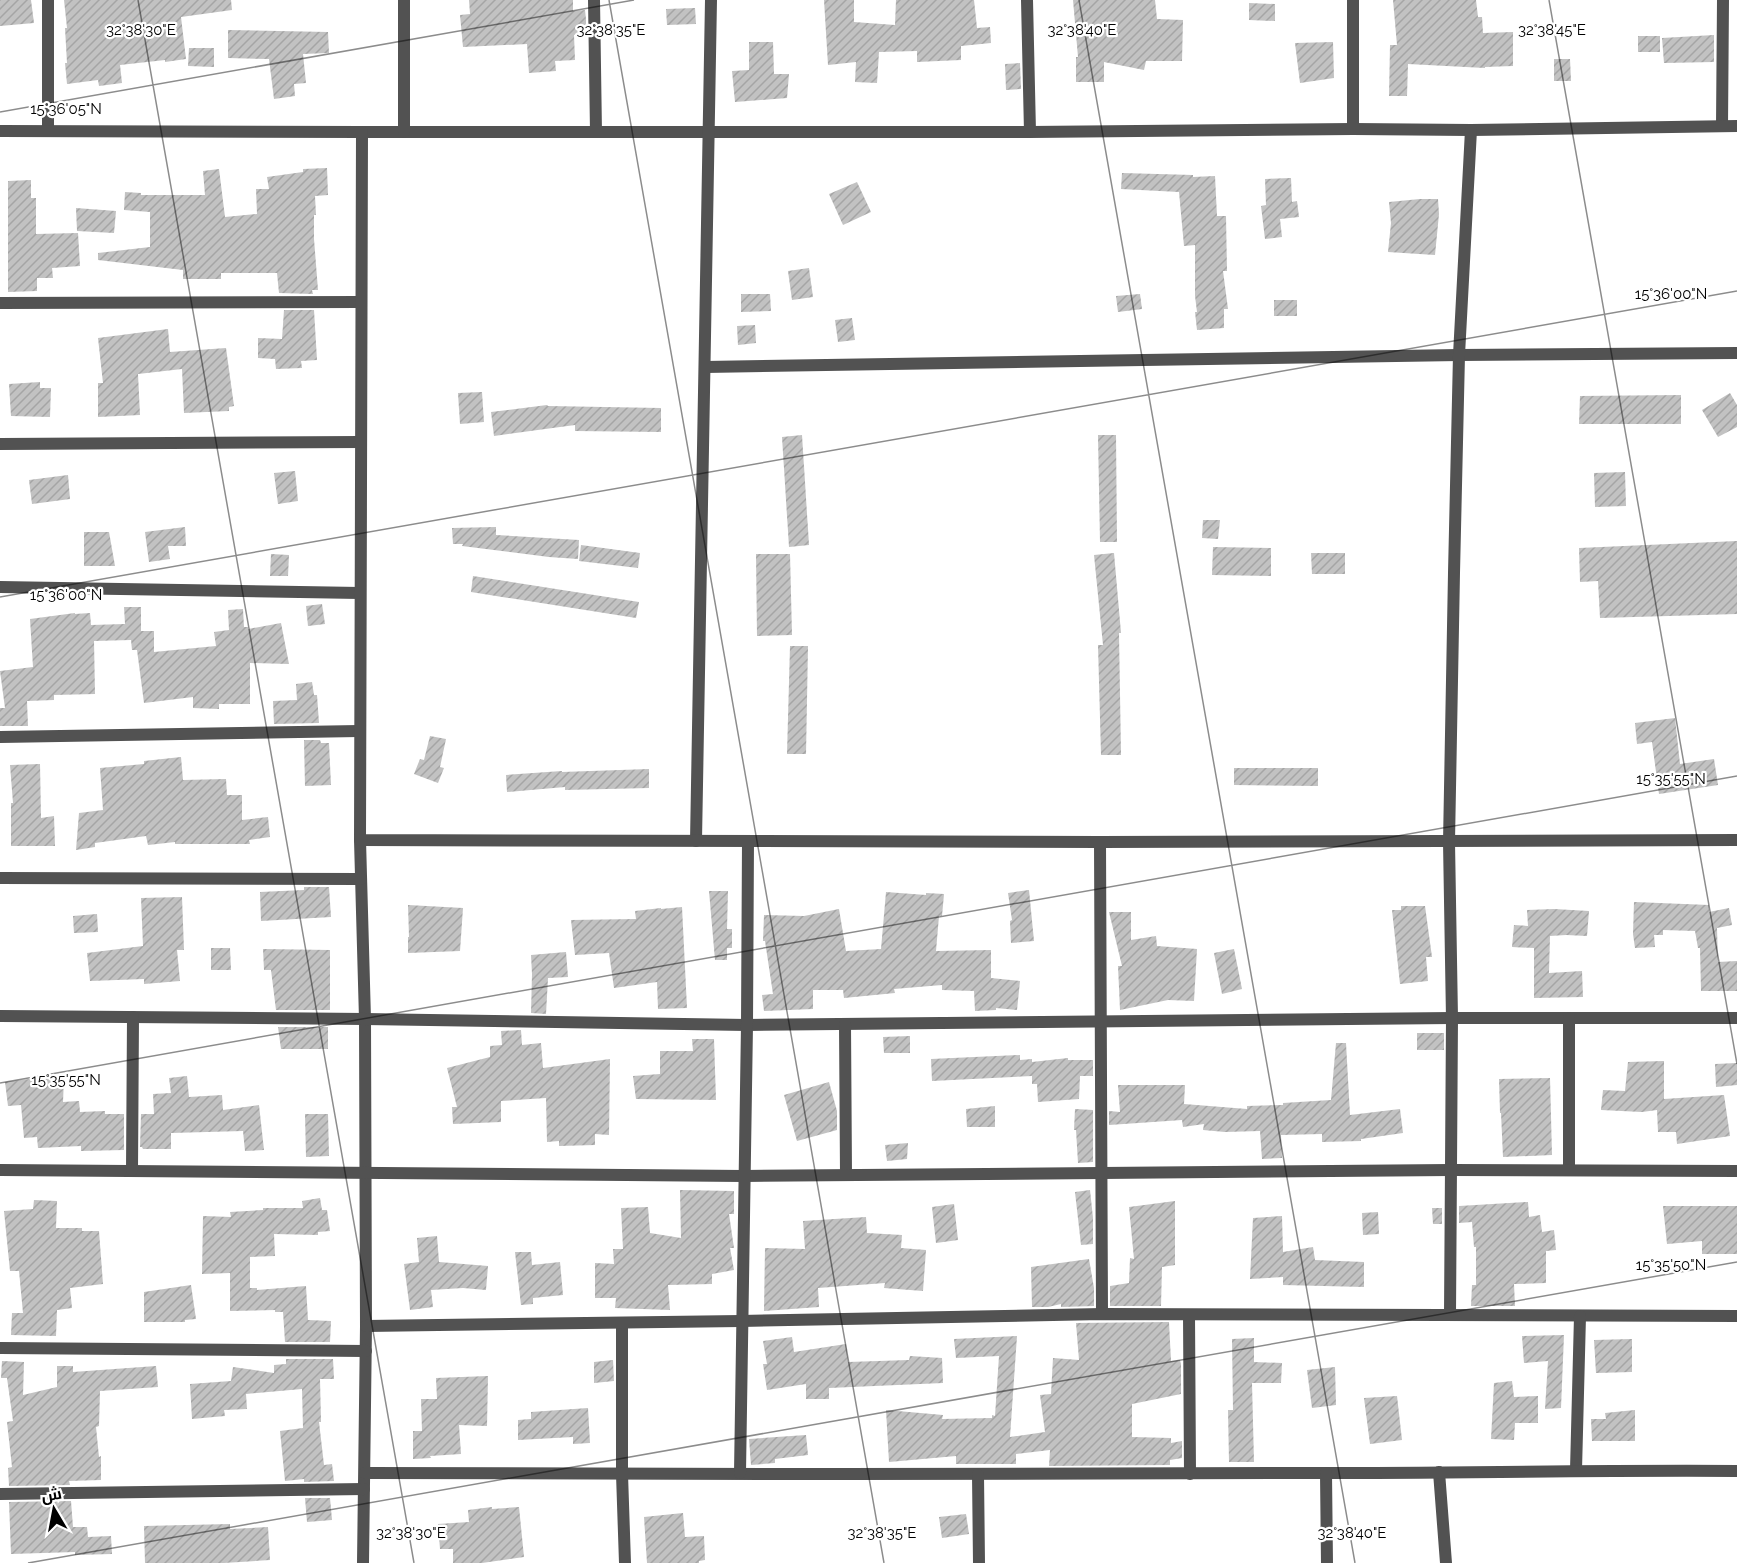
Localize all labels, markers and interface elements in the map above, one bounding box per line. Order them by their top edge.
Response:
text: 32°38'30"E [106,21,176,39]
text: 32°38'35"E [577,21,645,39]
text: 32°38'40"E [1048,21,1116,39]
text: 32°38'45"E [1518,21,1586,39]
text: 15°36'05"N [30,100,102,118]
text: 15°36'00"N [1635,285,1707,303]
text: 15°36'00"N [30,586,102,604]
text: 15°35'55"N [1636,770,1706,788]
text: 15°35'55"N [31,1071,101,1089]
text: 15°35'50"N [1636,1256,1706,1274]
north arrow [24,1479,84,1539]
text: ش [40,1484,63,1506]
text: 32°38'30"E [376,1524,446,1542]
text: 32°38'35"E [848,1524,916,1542]
text: 32°38'40"E [1318,1524,1386,1542]

